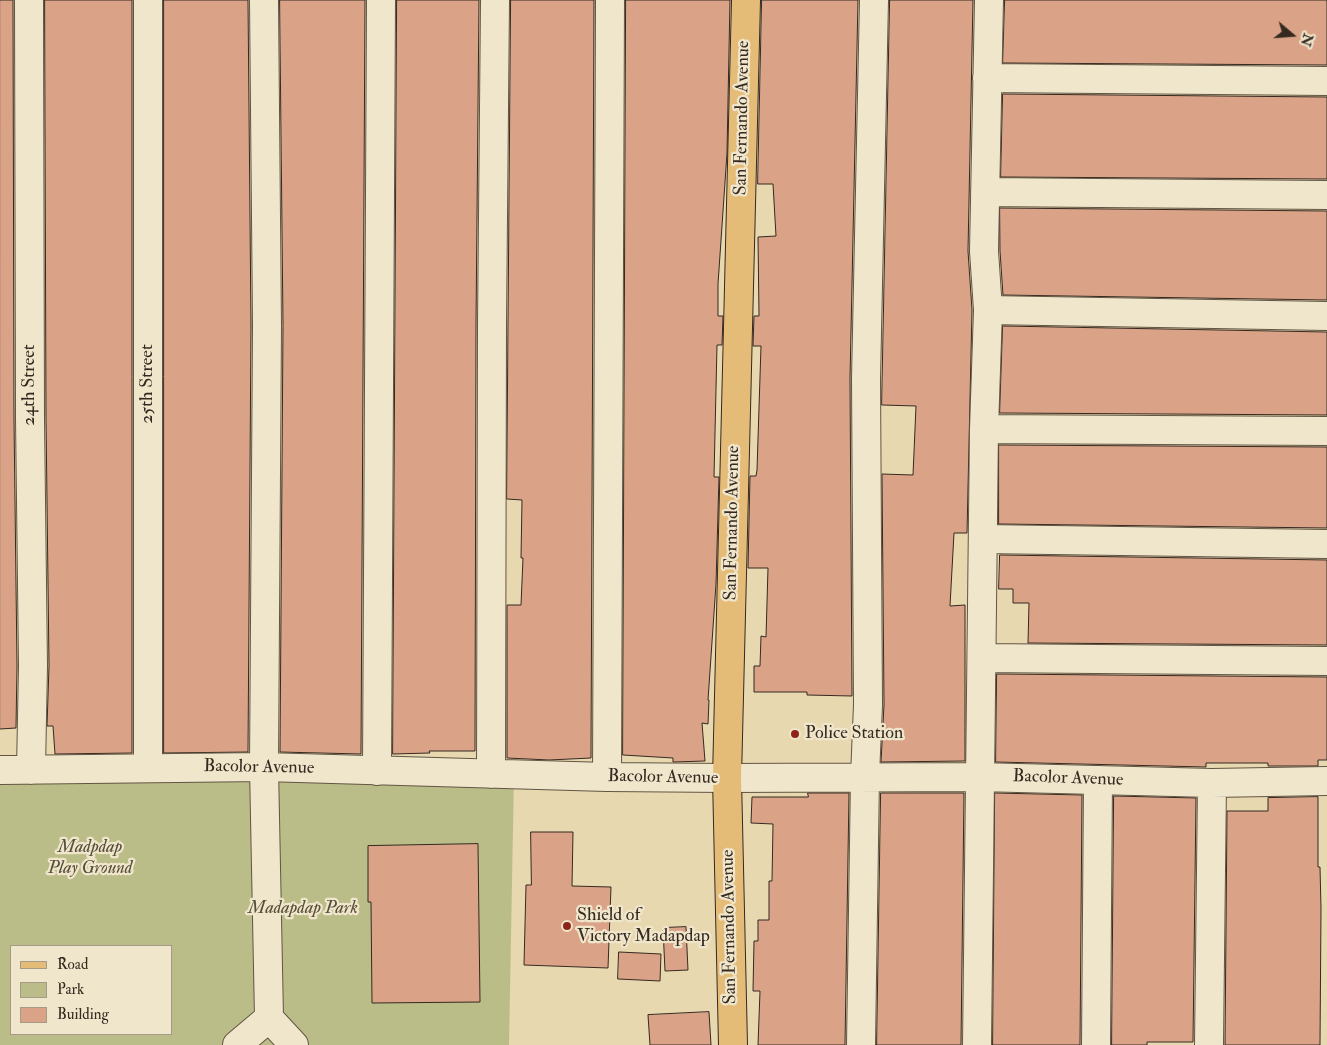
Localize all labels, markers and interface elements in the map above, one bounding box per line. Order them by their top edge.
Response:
north arrow [1267,10,1317,60]
text: N [1297,31,1317,48]
street label: San Fernando Avenue [731,40,755,196]
street label: 24th Street [19,344,41,426]
street label: 25th Street [137,344,159,424]
street label: San Fernando Avenue [721,445,745,601]
place label: Police Station [805,723,903,745]
marker: Police Station [789,728,801,740]
street label: Bacolor Avenue [203,756,315,780]
street label: Bacolor Avenue [607,766,719,790]
street label: Bacolor Avenue [1012,766,1124,792]
park label: Madpdap Play Ground [48,837,132,880]
street label: San Fernando Avenue [718,849,742,1005]
park label: Madapdap Park [248,898,358,920]
place label: Shield of Victory Madapdap [577,905,710,948]
marker: Shield of Victory Madapdap [561,920,573,932]
legend [10,945,172,1035]
text: Road [57,955,88,974]
text: Park [57,980,84,999]
text: Building [57,1005,109,1024]

